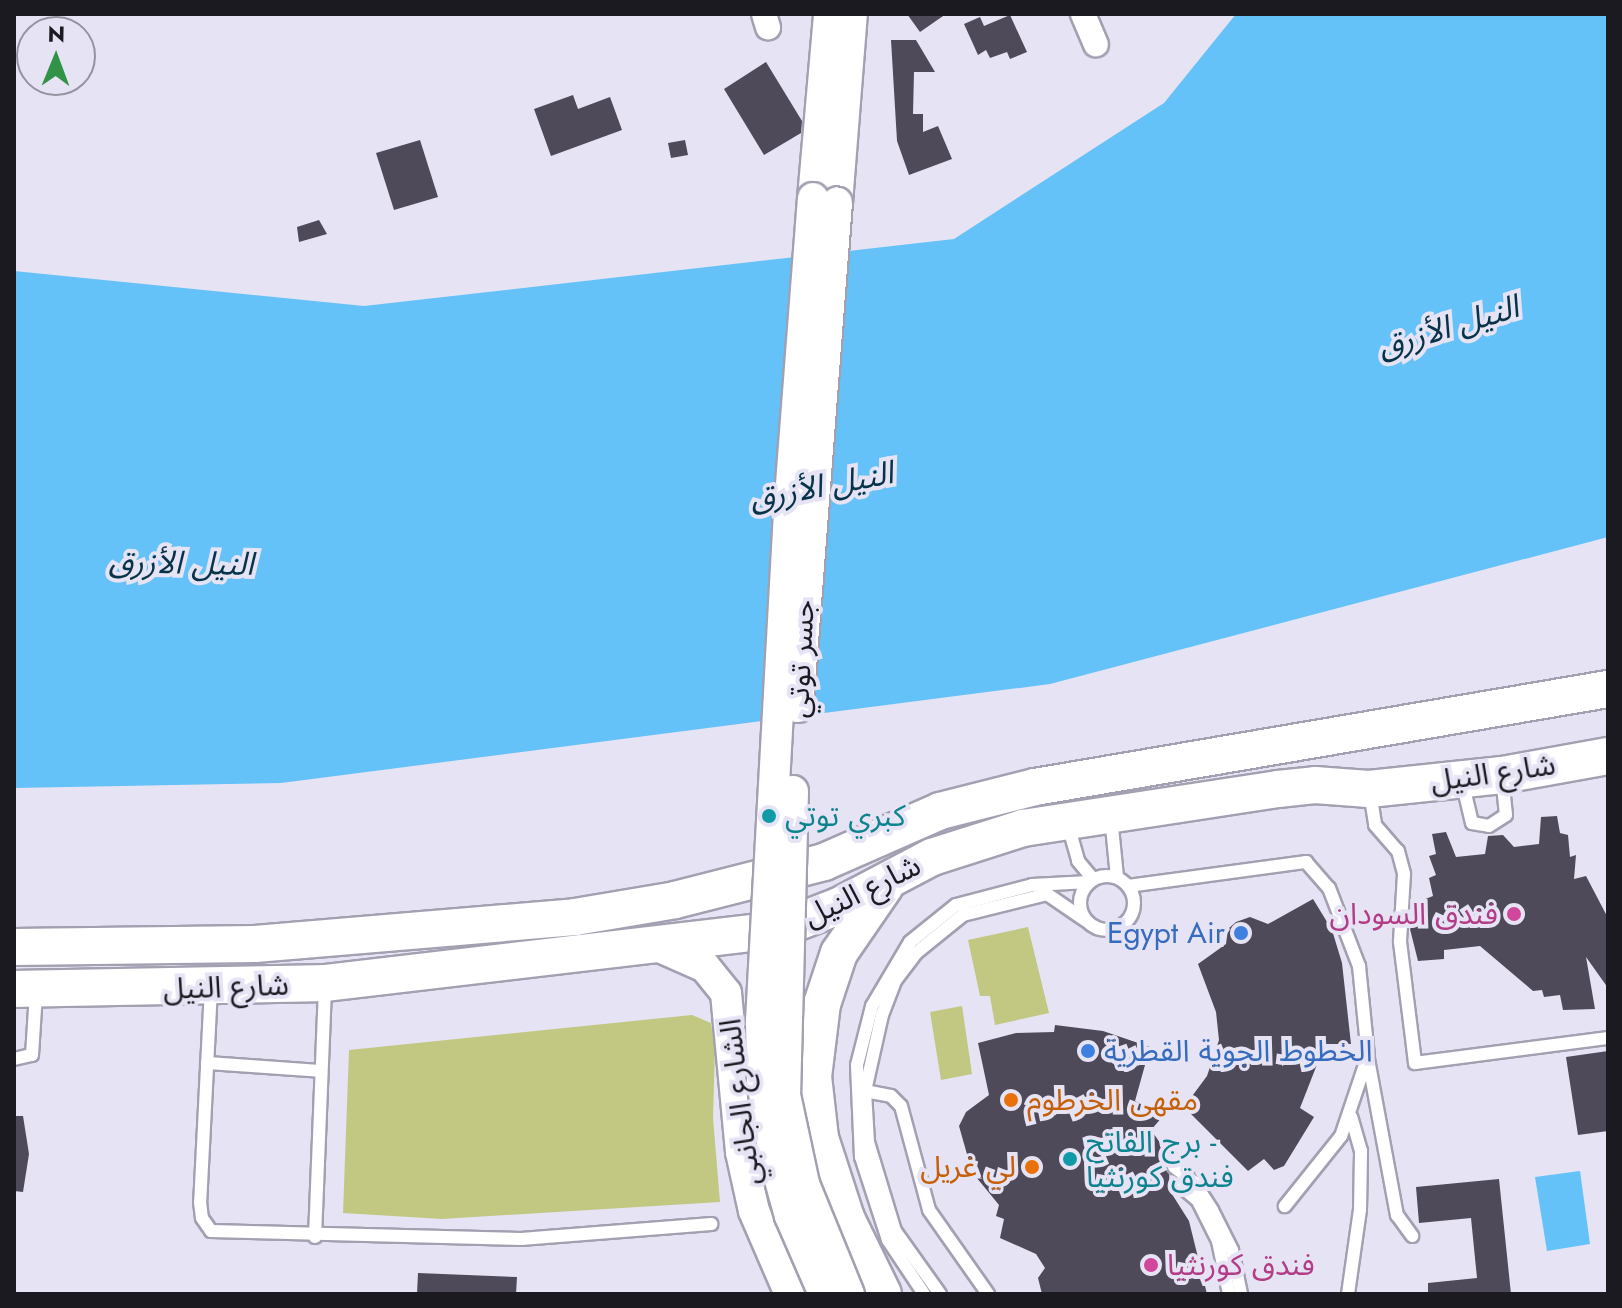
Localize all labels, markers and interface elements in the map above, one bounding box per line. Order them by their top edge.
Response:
north arrow [16,16,96,96]
text: N [47,18,65,50]
water label: النيل الأزرق [1373,287,1523,367]
water label: النيل الأزرق [746,453,896,519]
water label: النيل الأزرق [108,543,254,583]
street label: جسر توتي [780,599,822,719]
street label: شارع النيل [1428,746,1558,800]
place label: كبري توتي [785,798,906,834]
marker: كبري توتي [760,807,778,825]
street label: شارع النيل [798,847,926,935]
place label: فندق السودان [1330,896,1498,932]
marker: فندق السودان [1505,905,1523,923]
place label: Egypt Air [1107,915,1225,951]
marker: Egypt Air [1232,924,1250,942]
street label: شارع النيل [163,967,289,1007]
street label: الشارع الجانبي [712,1017,768,1187]
place label: الخطوط الجوية القطرية [1104,1033,1373,1069]
marker: الخطوط الجوية القطرية [1079,1042,1097,1060]
place label: مقهى الخرطوم [1027,1082,1198,1118]
marker: مقهى الخرطوم [1002,1091,1020,1109]
place label: برج الفاتح - فندق كورنثيا [1086,1124,1234,1194]
place label: لي غريل [920,1149,1016,1185]
marker: برج الفاتح - فندق كورنثيا [1061,1150,1079,1168]
marker: لي غريل [1023,1158,1041,1176]
place label: فندق كورنثيا [1167,1247,1315,1283]
marker: فندق كورنثيا [1142,1256,1160,1274]

